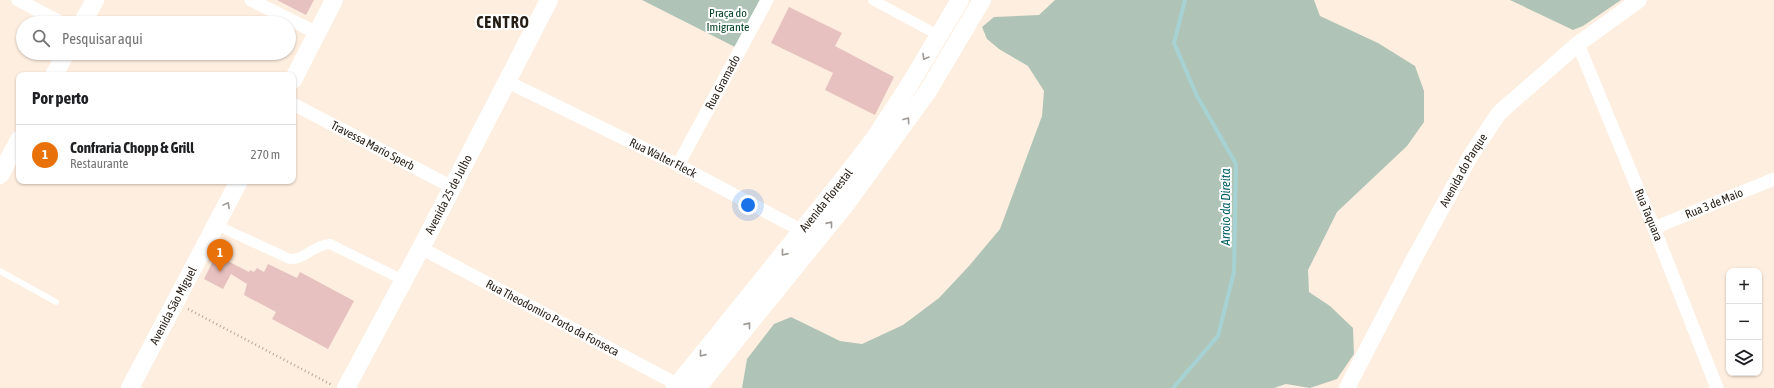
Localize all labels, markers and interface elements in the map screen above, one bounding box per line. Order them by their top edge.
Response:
park label: Praça do Imigrante [706,6,750,34]
district label: CENTRO [476,13,530,31]
search box [16,16,296,60]
icon: search [30,27,52,49]
text: Pesquisar aqui [62,30,143,47]
street label: Rua Gramado [702,52,743,112]
one-way arrow [923,53,930,60]
text: Por perto [32,88,89,108]
one-way arrow [902,117,910,124]
street label: Travessa Mario Sperb [329,118,417,173]
street label: Avenida do Parque [1437,131,1490,209]
street label: Rua Walter Fleck [627,135,700,181]
text: Confraria Chopp & Grill [70,139,194,156]
text: 1 [42,147,48,162]
text: 270 m [251,147,280,162]
street label: Avenida 25 de Julho [422,152,475,237]
text: Restaurante [70,156,129,171]
street label: Avenida Florestal [797,165,856,235]
water label: Arroio da Direita [1218,169,1233,246]
street label: Rua 3 de Maio [1683,185,1745,221]
street label: Rua Taquara [1632,187,1665,243]
your location [738,195,758,215]
one-way arrow [222,201,229,209]
one-way arrow [825,222,832,229]
pin: 1 [207,239,233,272]
one-way arrow [782,249,789,256]
street label: Avenida São Miguel [147,264,200,347]
map controls [1726,268,1762,376]
button: + [1726,268,1762,304]
street label: Rua Theodomiro Porto da Fonseca [484,277,621,359]
button: − [1726,304,1762,340]
one-way arrow [743,323,750,330]
button: layers [1726,340,1762,376]
one-way arrow [700,350,707,357]

